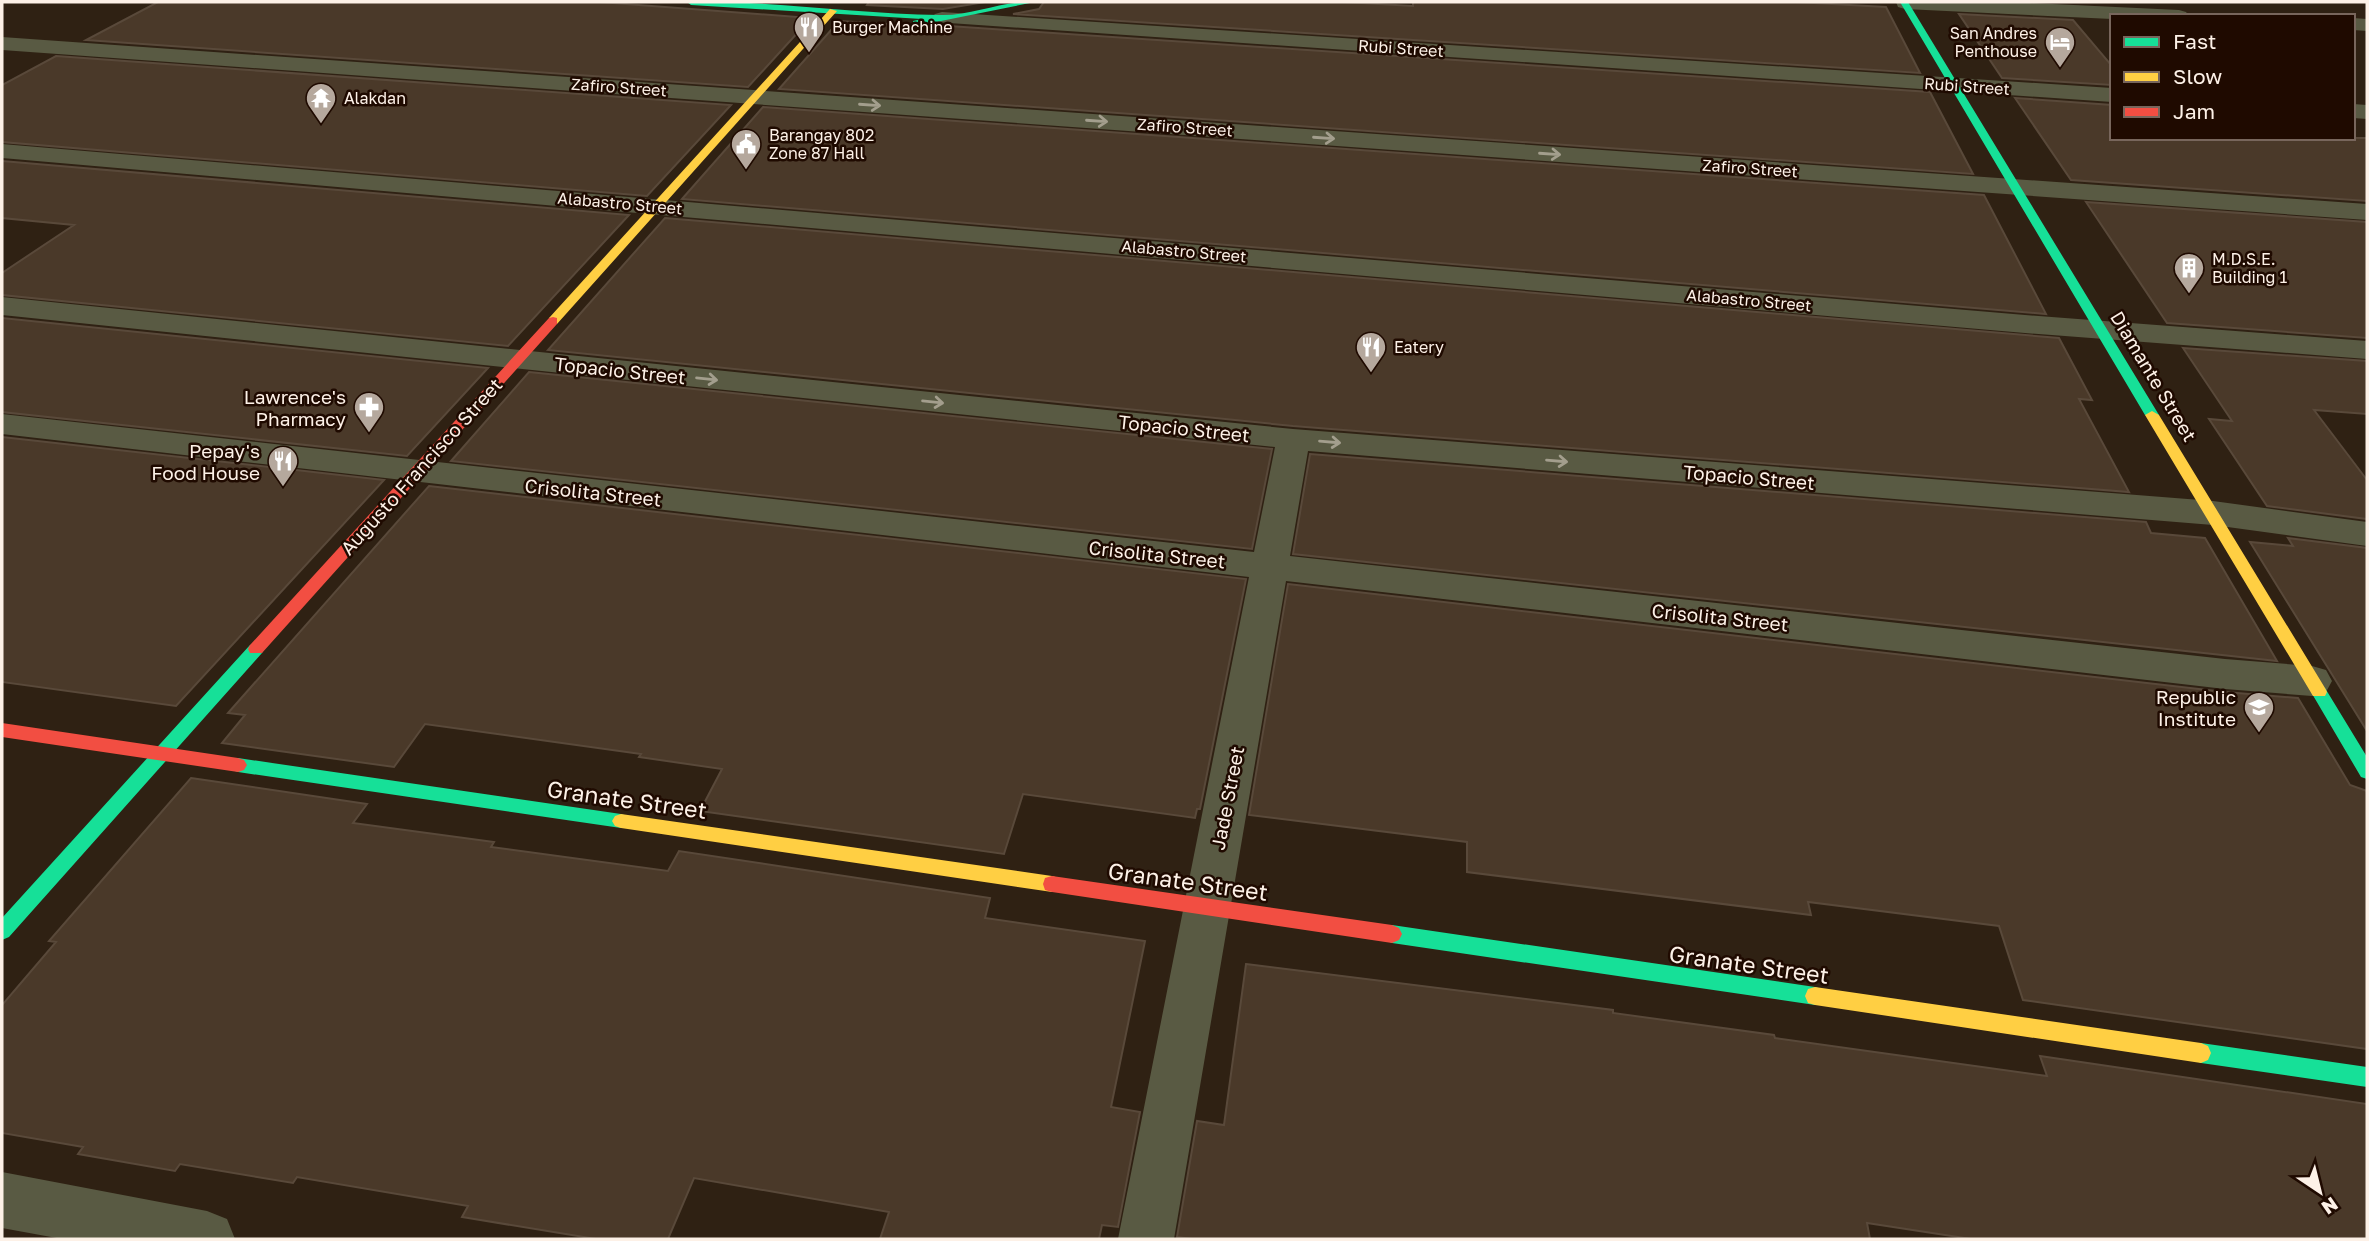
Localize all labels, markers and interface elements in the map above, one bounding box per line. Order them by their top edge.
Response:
restaurant icon: Burger Machine [792,10,826,54]
legend [2110,14,2355,140]
place label: Burger Machine [832,17,953,37]
place label: San Andres Penthouse [1950,23,2037,61]
hotel icon: San Andres Penthouse [2043,25,2077,69]
text: Fast [2173,28,2216,54]
street label: Rubi Street [1358,35,1444,61]
text: Slow [2173,63,2222,89]
street label: Rubi Street [1924,73,2010,99]
street label: Zafiro Street [571,74,667,100]
temple icon: Alakdan [304,81,338,125]
place label: Alakdan [344,88,406,108]
text: Jam [2173,98,2215,124]
one-way arrow [858,99,881,112]
street label: Zafiro Street [1137,114,1233,140]
one-way arrow [1085,115,1107,128]
place label: Barangay 802 Zone 87 Hall [769,125,874,163]
public building icon: Barangay 802 Zone 87 Hall [729,127,763,171]
one-way arrow [1312,131,1335,144]
one-way arrow [1539,148,1561,161]
street label: Zafiro Street [1702,155,1798,181]
street label: Alabastro Street [557,188,683,218]
street label: Alabastro Street [1121,236,1247,266]
place label: M.D.S.E. Building 1 [2212,249,2287,287]
building icon: M.D.S.E. Building 1 [2172,251,2206,295]
street label: Alabastro Street [1686,285,1812,315]
street label: Diamante Street [2106,307,2202,445]
restaurant icon: Eatery [1354,330,1388,374]
place label: Eatery [1394,337,1444,357]
street label: Topacio Street [553,352,687,388]
one-way arrow [695,372,718,385]
street label: Augusto Francisco Street [335,373,507,559]
place label: Lawrence's Pharmacy [244,385,346,430]
pharmacy icon: Lawrence's Pharmacy [352,390,386,434]
one-way arrow [921,396,944,409]
street label: Topacio Street [1117,410,1251,446]
one-way arrow [1318,436,1341,449]
place label: Pepay's Food House [151,439,260,484]
restaurant icon: Pepay's Food House [266,444,300,488]
one-way arrow [1545,455,1568,468]
street label: Topacio Street [1682,460,1816,494]
street label: Crisolita Street [523,473,663,511]
street label: Crisolita Street [1087,535,1227,573]
street label: Crisolita Street [1650,598,1790,636]
place label: Republic Institute [2156,685,2236,730]
school or university icon: Republic Institute [2242,690,2276,734]
street label: Jade Street [1206,744,1248,852]
street label: Granate Street [545,774,709,824]
street label: Granate Street [1106,856,1270,906]
street label: Granate Street [1667,939,1831,989]
north arrow [2285,1157,2355,1227]
text: N [2318,1193,2343,1220]

